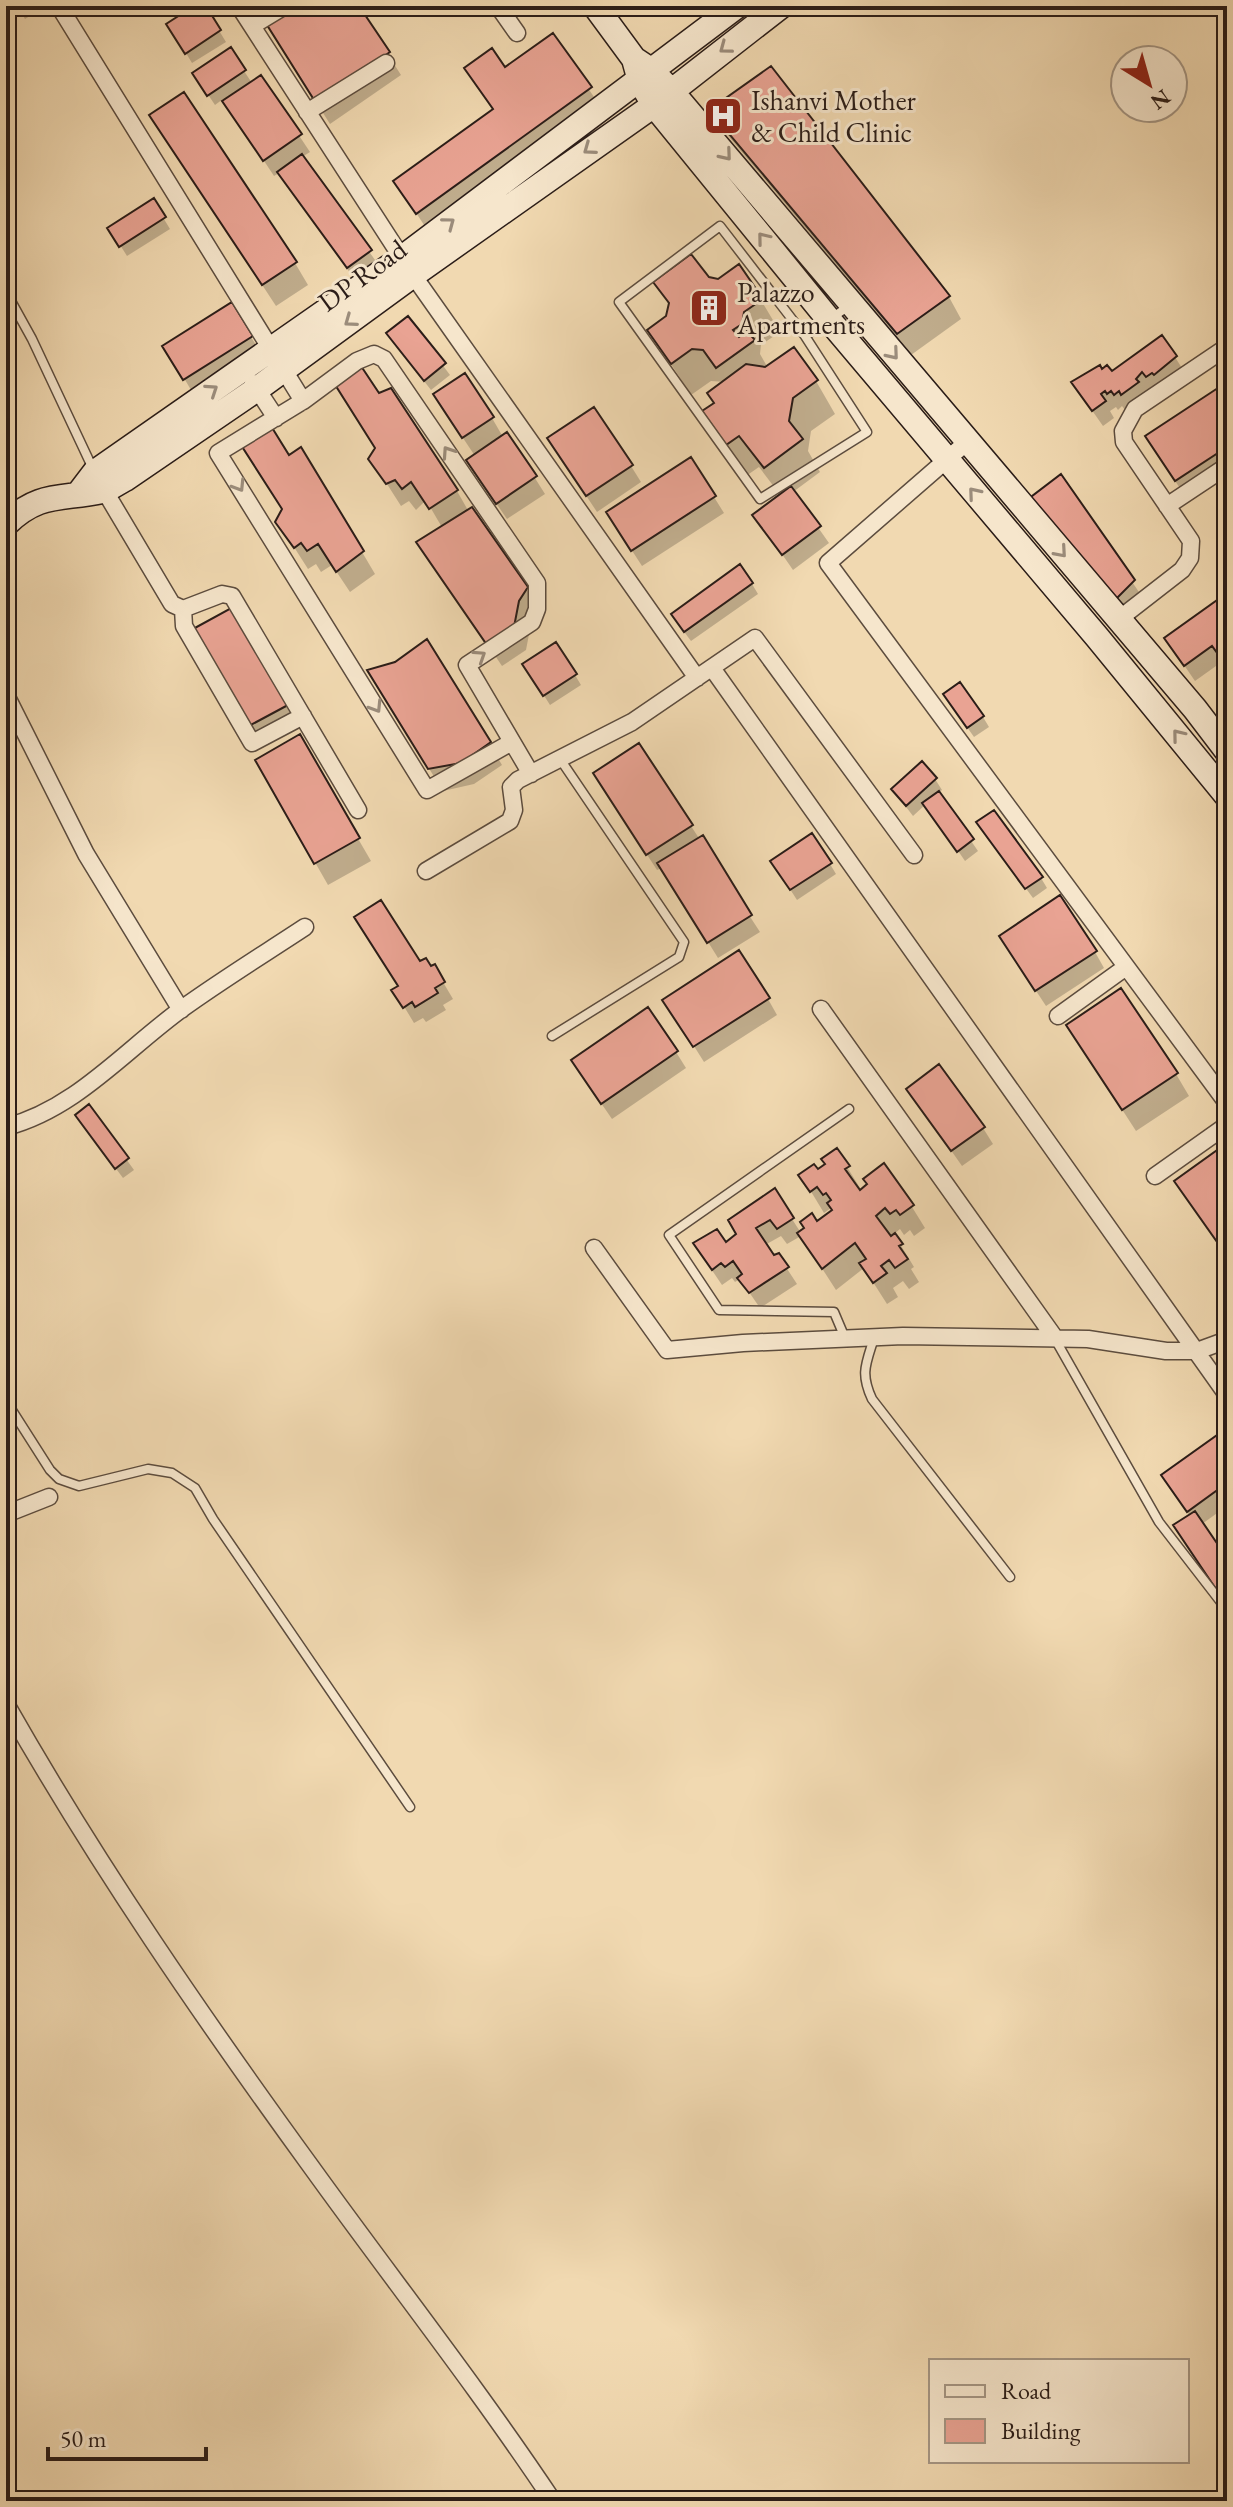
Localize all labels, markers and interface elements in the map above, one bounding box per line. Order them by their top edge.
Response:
one-way arrow [719,38,734,52]
north arrow [1109,44,1189,124]
place label: Ishanvi Mother & Child Clinic [751,82,917,150]
text: N [1145,83,1177,117]
hospital icon: Ishanvi Mother & Child Clinic [702,95,744,137]
one-way arrow [583,139,598,153]
one-way arrow [716,146,730,160]
one-way arrow [440,219,455,233]
street label: DP Road [311,230,414,319]
one-way arrow [758,233,772,248]
place label: Palazzo Apartments [736,274,865,342]
building icon: Palazzo Apartments [688,287,730,329]
one-way arrow [344,311,359,326]
one-way arrow [883,345,898,359]
one-way arrow [203,385,217,400]
one-way arrow [443,447,458,461]
one-way arrow [229,477,245,492]
one-way arrow [970,488,984,503]
one-way arrow [1052,543,1066,557]
one-way arrow [472,651,486,666]
one-way arrow [366,698,381,713]
one-way arrow [1173,730,1187,745]
legend [929,2359,1189,2463]
text: Road [1001,2375,1052,2406]
scale bar [48,2411,206,2461]
text: Building [1001,2415,1081,2446]
text: 50 m [60,2423,107,2454]

